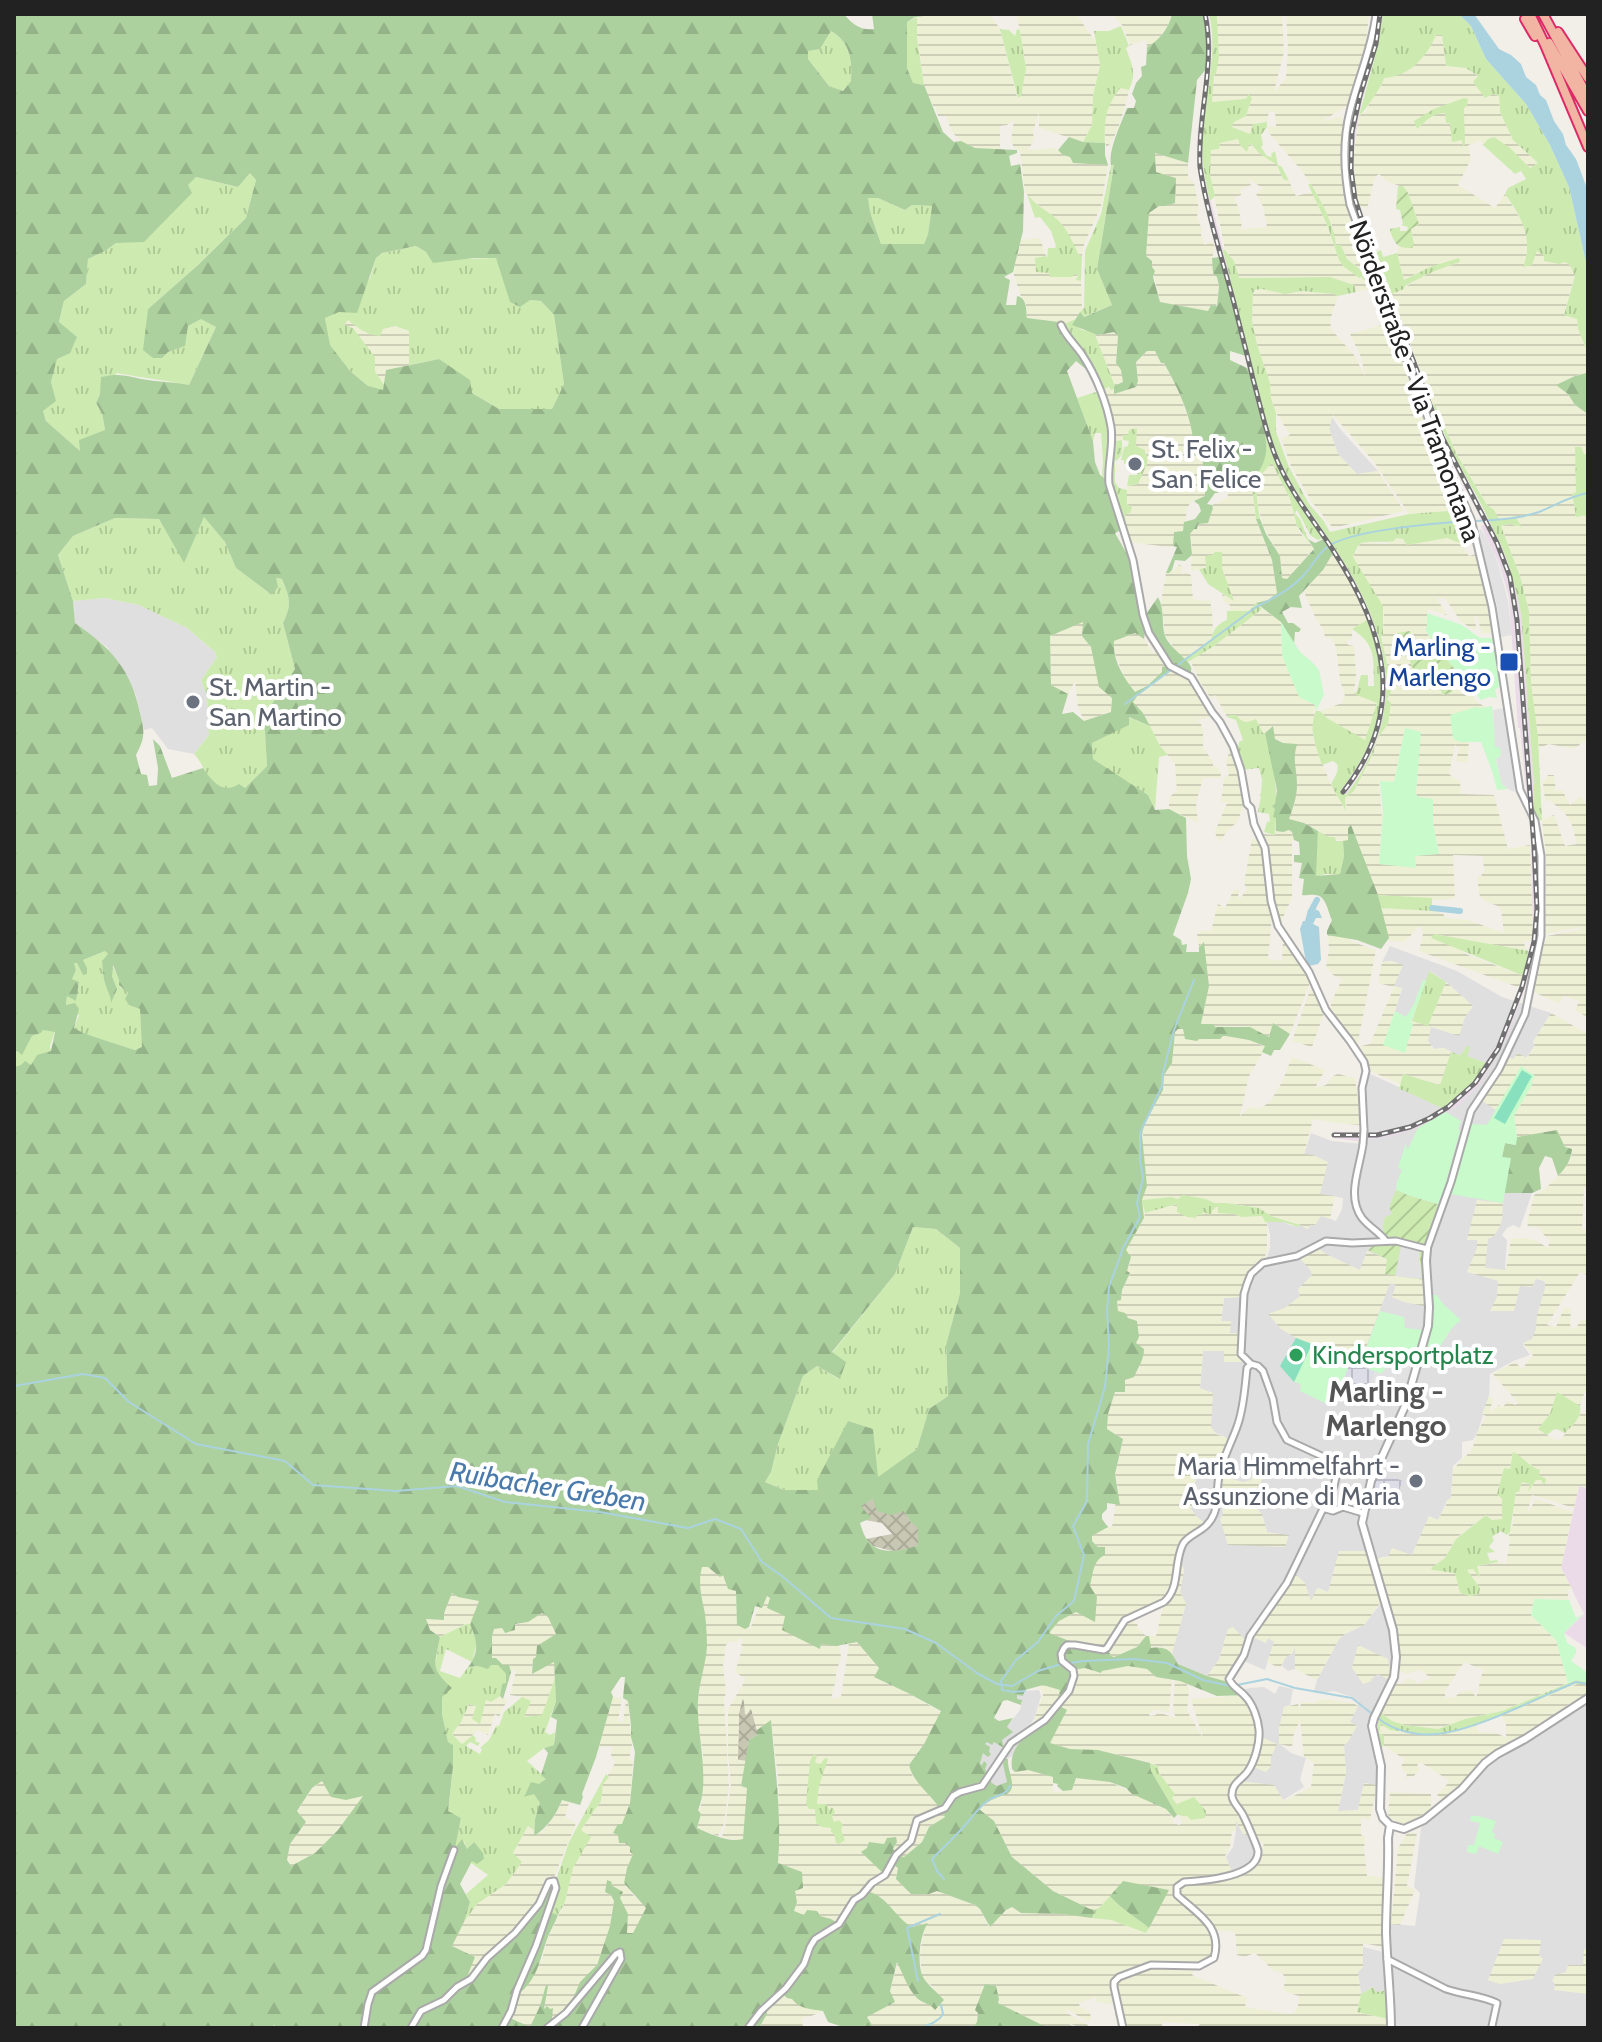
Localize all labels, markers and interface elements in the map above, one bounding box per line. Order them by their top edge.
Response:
street label: Nörderstraße - Via Tramontana [1342,216,1488,547]
place label: St. Felix - San Felice [1151,433,1261,495]
marker: St. Felix - San Felice [1126,455,1144,473]
place label: Marling - Marlengo [1388,631,1491,693]
marker: Marling - Marlengo [1498,651,1520,673]
place label: St. Martin - San Martino [209,671,342,733]
marker: St. Martin - San Martino [184,693,202,711]
place label: Kindersportplatz [1312,1339,1494,1371]
marker: Kindersportplatz [1287,1346,1305,1364]
district label: Marling - Marlengo [1325,1373,1447,1444]
place label: Maria Himmelfahrt - Assunzione di Maria [1177,1450,1401,1512]
water label: Ruibacher Greben [448,1454,648,1518]
marker: Maria Himmelfahrt - Assunzione di Maria [1407,1472,1425,1490]

